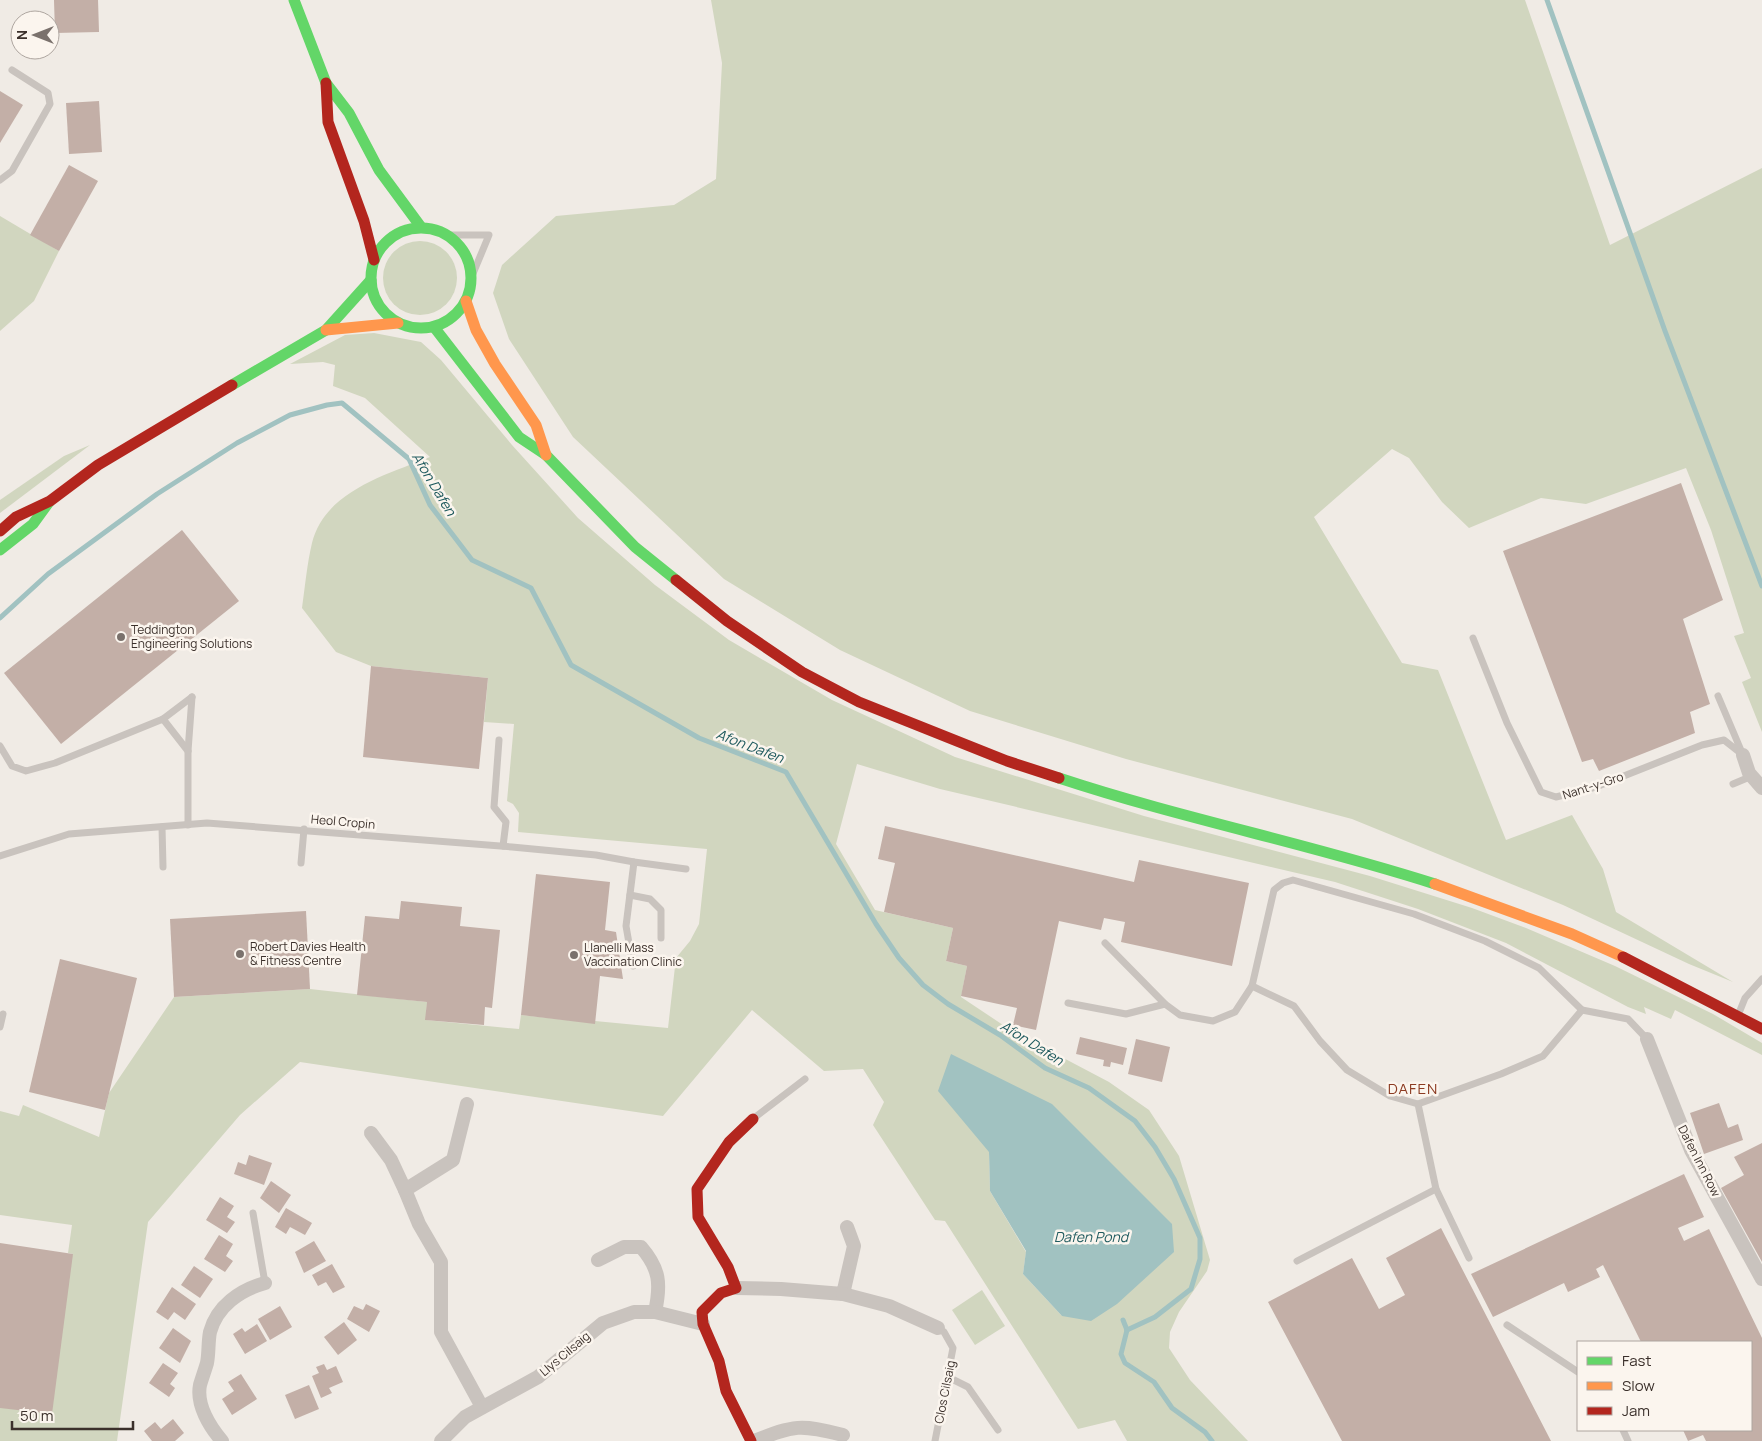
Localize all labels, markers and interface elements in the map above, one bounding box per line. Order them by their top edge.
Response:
north arrow [10,10,60,60]
text: N [12,30,31,40]
water label: Afon Dafen [408,449,461,520]
place label: Teddington Engineering Solutions [131,621,252,652]
marker: Teddington Engineering Solutions [115,631,127,643]
water label: Afon Dafen [714,724,787,767]
street label: Nant-y-Gro [1560,768,1625,803]
street label: Heol Cropin [310,810,376,833]
place label: Robert Davies Health & Fitness Centre [250,938,366,969]
place label: Llanelli Mass Vaccination Clinic [584,939,682,970]
marker: Robert Davies Health & Fitness Centre [234,948,246,960]
marker: Llanelli Mass Vaccination Clinic [568,949,580,961]
water label: Afon Dafen [997,1016,1068,1070]
district label: DAFEN [1388,1078,1438,1099]
street label: Dafen Inn Row [1674,1122,1725,1199]
water label: Dafen Pond [1054,1227,1130,1246]
street label: Llys Cilsaig [536,1327,594,1380]
legend [1577,1341,1752,1431]
text: Fast [1622,1350,1651,1371]
street label: Clos Cilsaig [930,1359,959,1425]
text: Slow [1622,1375,1655,1396]
scale bar [12,1398,134,1430]
text: Jam [1622,1400,1650,1421]
text: 50 m [20,1405,54,1426]

